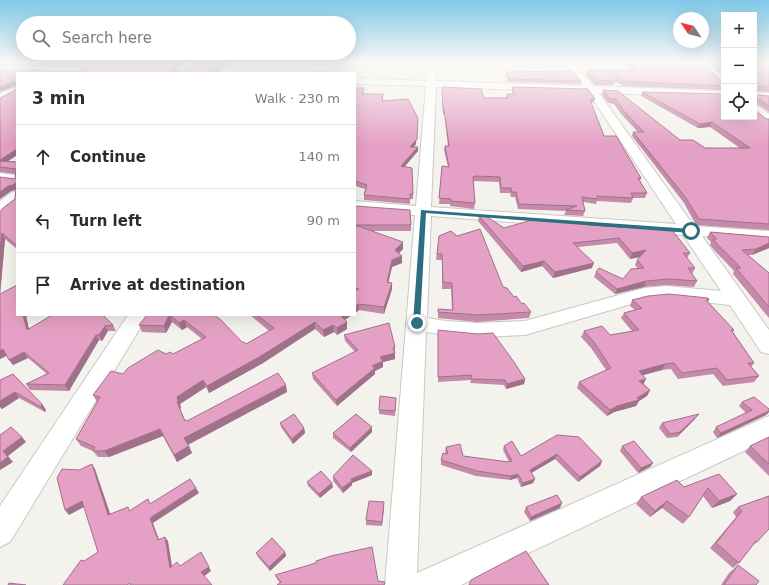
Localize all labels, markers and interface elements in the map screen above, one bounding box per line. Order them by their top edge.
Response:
north arrow [673,12,709,48]
map controls [721,12,757,120]
button: + [721,12,757,48]
search box [16,16,356,60]
icon: search [30,27,52,49]
text: Search here [62,29,152,47]
button: − [721,48,757,84]
button: locate [721,84,757,120]
text: 3 min [32,88,85,108]
text: Walk · 230 m [255,91,340,106]
icon: ahead [32,146,54,168]
text: Continue [70,148,146,166]
text: 140 m [298,149,340,164]
icon: left [32,210,54,232]
text: Turn left [70,212,142,230]
text: 90 m [307,213,340,228]
route start [682,222,700,240]
icon: arrive [32,274,54,296]
text: Arrive at destination [70,276,245,294]
route end [408,314,426,332]

